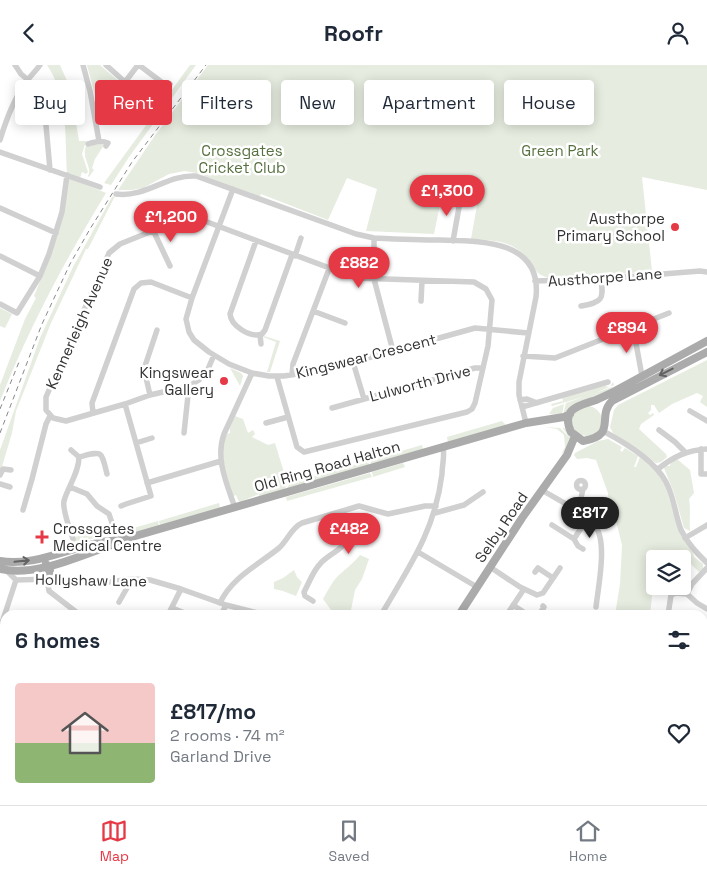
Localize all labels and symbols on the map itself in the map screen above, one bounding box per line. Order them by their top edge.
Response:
park label: Crossgates Cricket Club [198,141,286,177]
park label: Green Park [521,141,599,160]
pin: £1,300 [406,175,488,217]
pin: £1,200 [130,201,212,243]
place label: Austhorpe Primary School [557,209,665,245]
marker: Austhorpe Primary School [669,221,681,233]
pin: £882 [329,247,389,289]
street label: Kennerleigh Avenue [41,254,117,392]
street label: Austhorpe Lane [547,264,663,290]
pin: £894 [597,311,657,354]
street label: Kingswear Crescent [294,329,438,383]
street label: Lulworth Drive [367,360,473,406]
place label: Kingswear Gallery [140,363,214,399]
one-way arrow [659,368,674,377]
marker: Kingswear Gallery [218,375,230,387]
street label: Old Ring Road Halton [252,436,402,496]
street label: Selby Road [470,488,532,566]
pin: £817 [560,497,620,539]
pin: £482 [319,513,379,555]
place label: Crossgates Medical Centre [53,519,162,555]
marker: Crossgates Medical Centre [35,530,49,544]
one-way arrow [14,556,30,566]
street label: Hollyshaw Lane [35,570,147,590]

